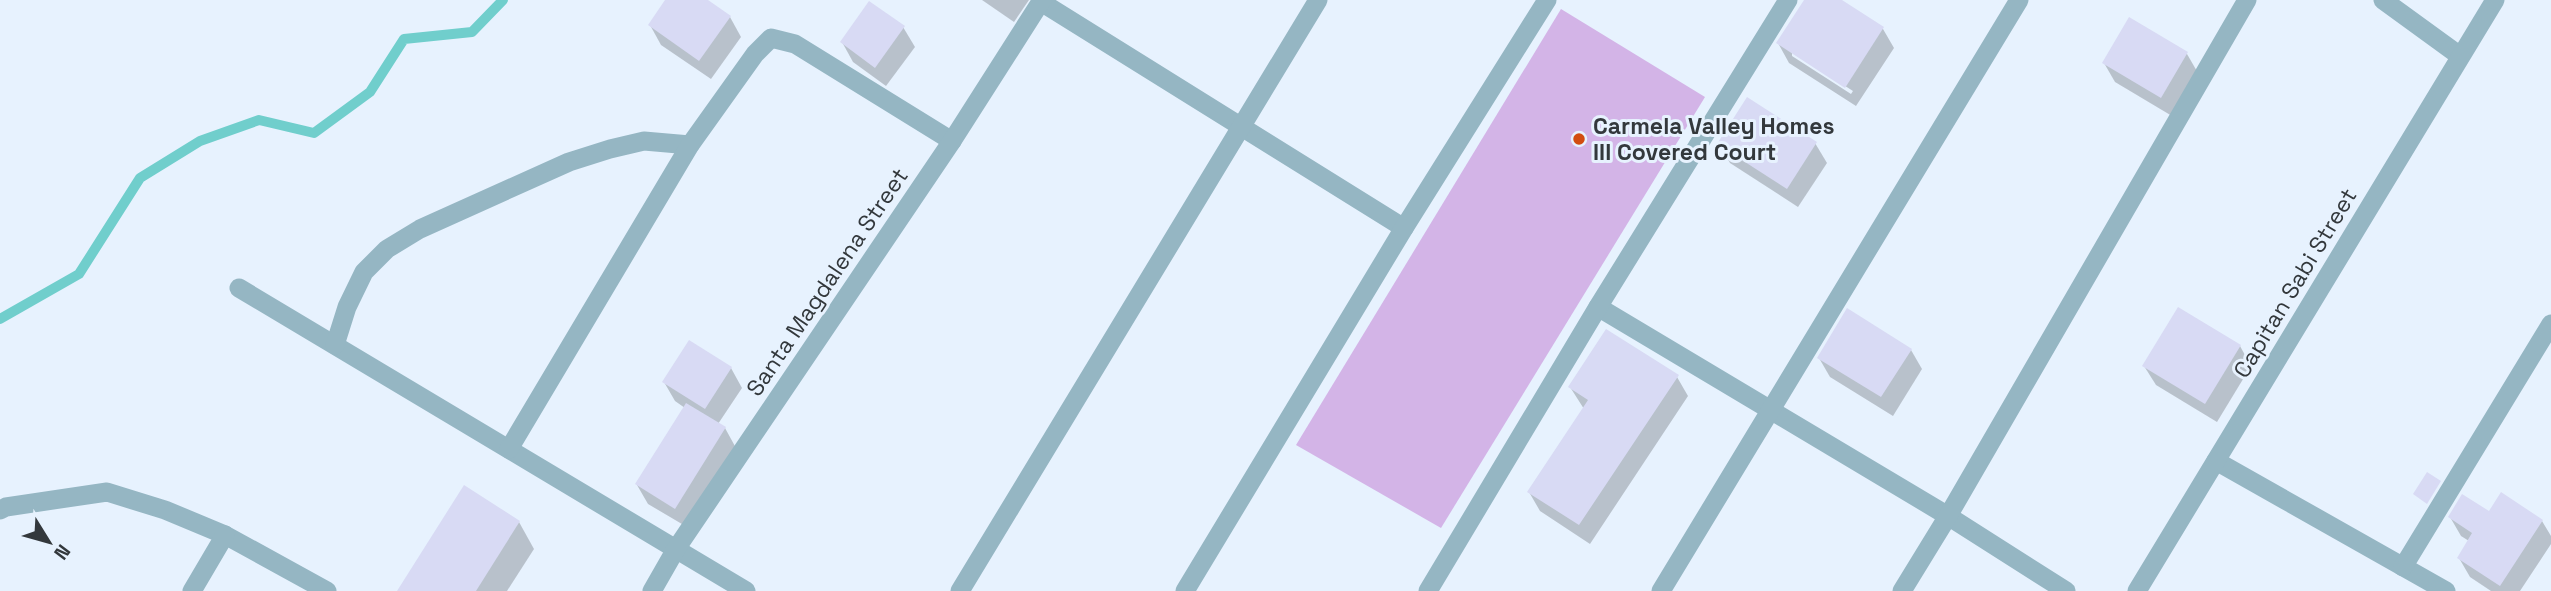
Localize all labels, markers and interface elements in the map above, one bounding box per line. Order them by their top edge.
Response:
place label: Carmela Valley Homes III Covered Court [1593,111,1835,167]
marker: Carmela Valley Homes III Covered Court [1571,131,1587,147]
street label: Santa Magdalena Street [739,162,915,402]
street label: Capitan Sabi Street [2226,183,2364,383]
north arrow [14,507,84,577]
text: N [48,539,76,565]

